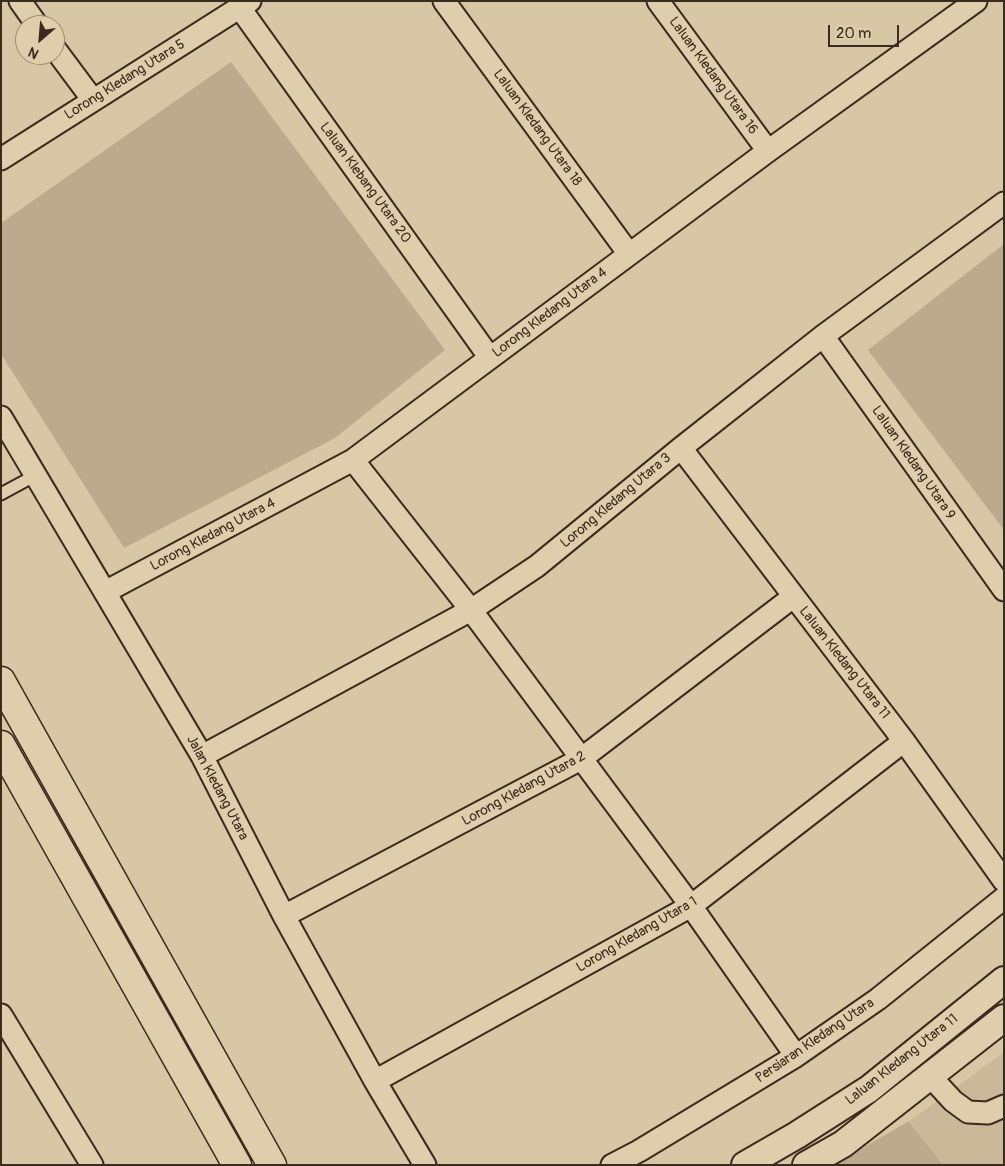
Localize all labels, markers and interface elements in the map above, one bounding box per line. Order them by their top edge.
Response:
street label: Laluan Kledang Utara 16 [665,14,761,138]
north arrow [15,15,65,65]
scale bar [830,15,901,47]
text: 20 m [836,24,871,43]
street label: Lorong Kledang Utara 5 [62,36,188,124]
text: N [25,43,41,63]
street label: Laluan Kledang Utara 18 [489,66,585,190]
street label: Laluan Klebang Utara 20 [316,119,414,247]
street label: Lorong Kledang Utara 4 [489,264,611,362]
street label: Laluan Kledang Utara 9 [868,403,958,523]
street label: Lorong Kledang Utara 3 [557,450,675,552]
street label: Lorong Kledang Utara 4 [148,495,278,575]
street label: Laluan Kledang Utara 11 [795,603,893,723]
street label: Jalan Kledang Utara [182,733,252,843]
street label: Lorong Kledang Utara 2 [459,748,589,830]
street label: Lorong Kledang Utara 1 [574,894,700,976]
street label: Persiaran Kledang Utara [752,995,878,1087]
street label: Laluan Kledang Utara 11 [842,1011,962,1109]

